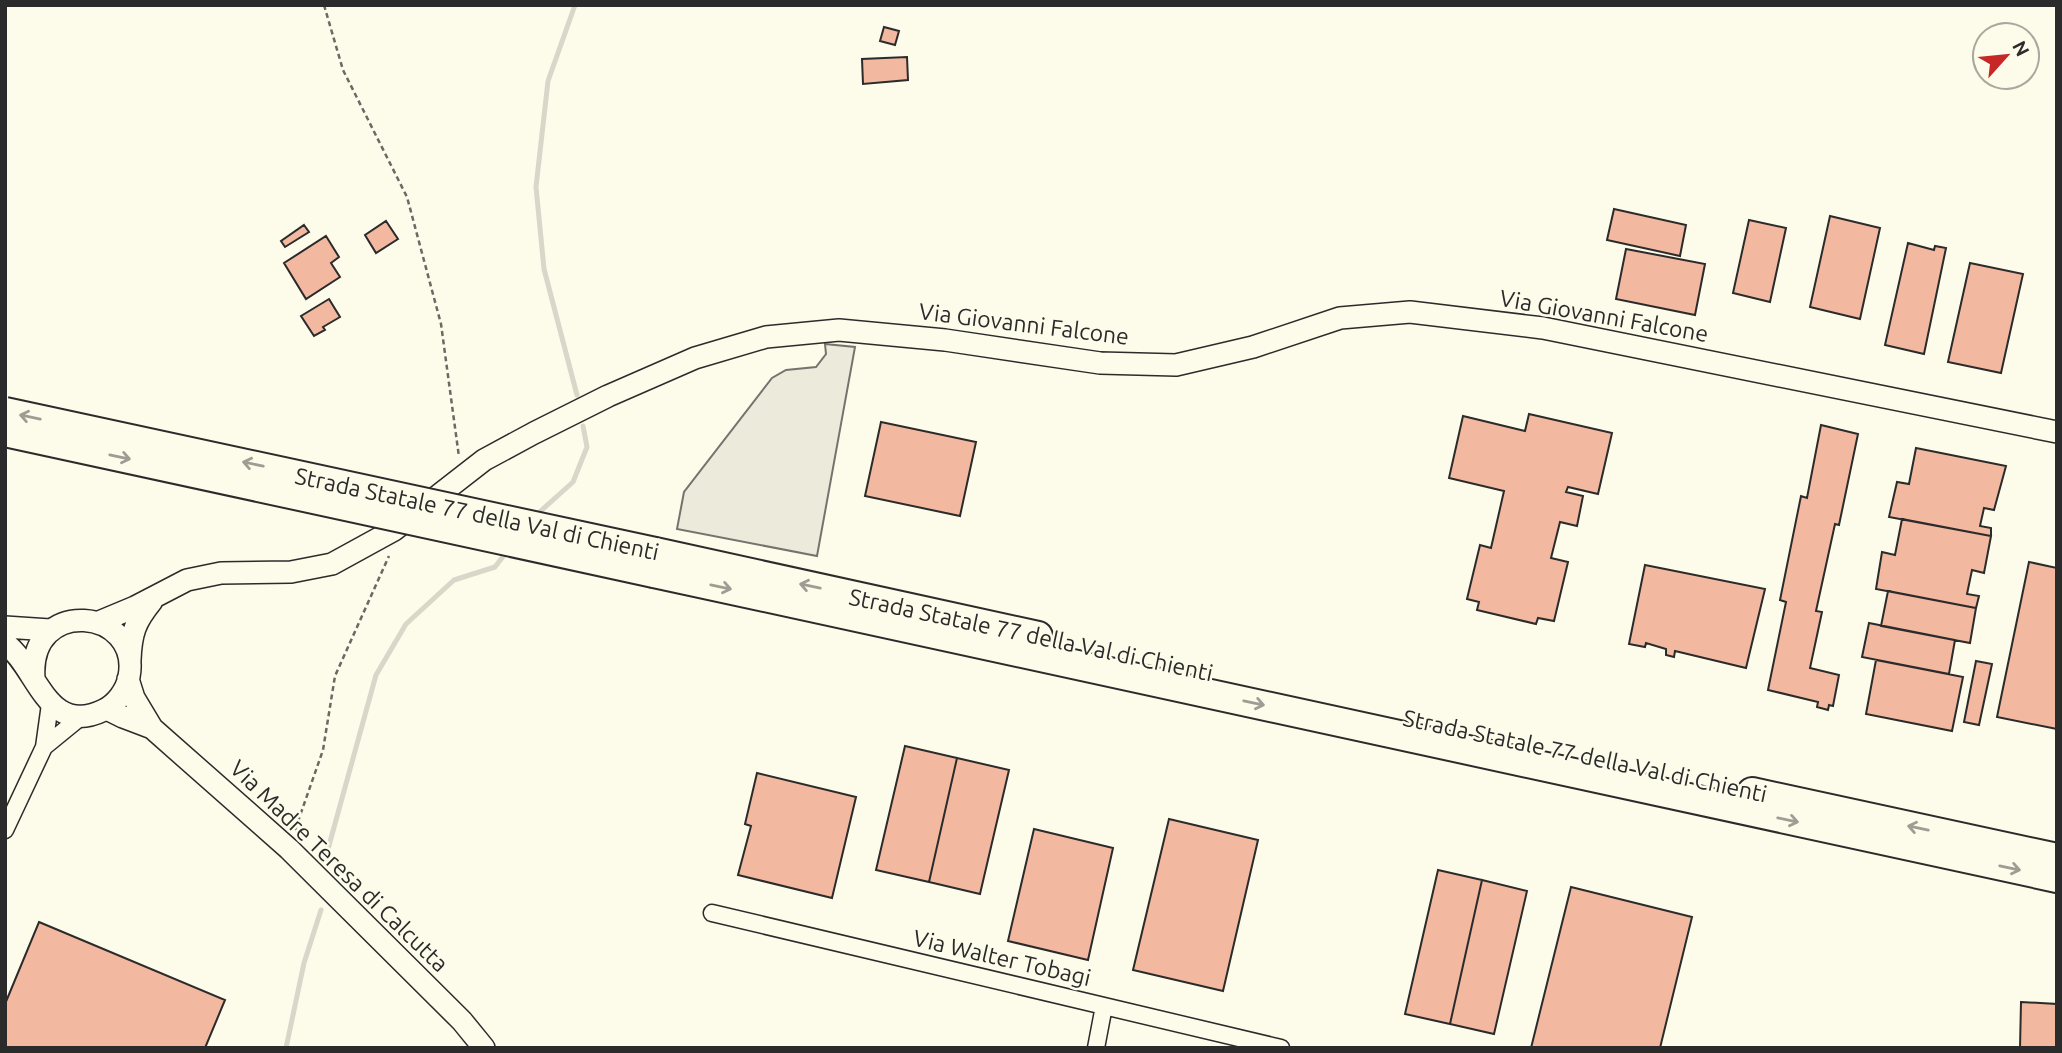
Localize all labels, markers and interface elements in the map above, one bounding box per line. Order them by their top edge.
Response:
north arrow [1971,21,2041,91]
text: N [2008,37,2034,60]
street label: Via Giovanni Falcone [1498,285,1710,346]
street label: Via Giovanni Falcone [918,298,1130,349]
one-way arrow [19,410,42,424]
one-way arrow [108,451,131,465]
one-way arrow [242,457,265,471]
street label: Strada Statale 77 della Val di Chienti [293,463,661,564]
one-way arrow [799,579,822,593]
one-way arrow [709,581,732,594]
street label: Strada Statale 77 della Val di Chienti [847,584,1215,685]
one-way arrow [1242,697,1265,711]
street label: Strada Statale 77 della Val di Chienti [1401,705,1769,806]
street label: Via Madre Teresa di Calcutta [225,755,453,976]
one-way arrow [1776,813,1799,827]
one-way arrow [1907,821,1930,834]
one-way arrow [1998,862,2021,875]
street label: Via Walter Tobagi [911,925,1093,990]

